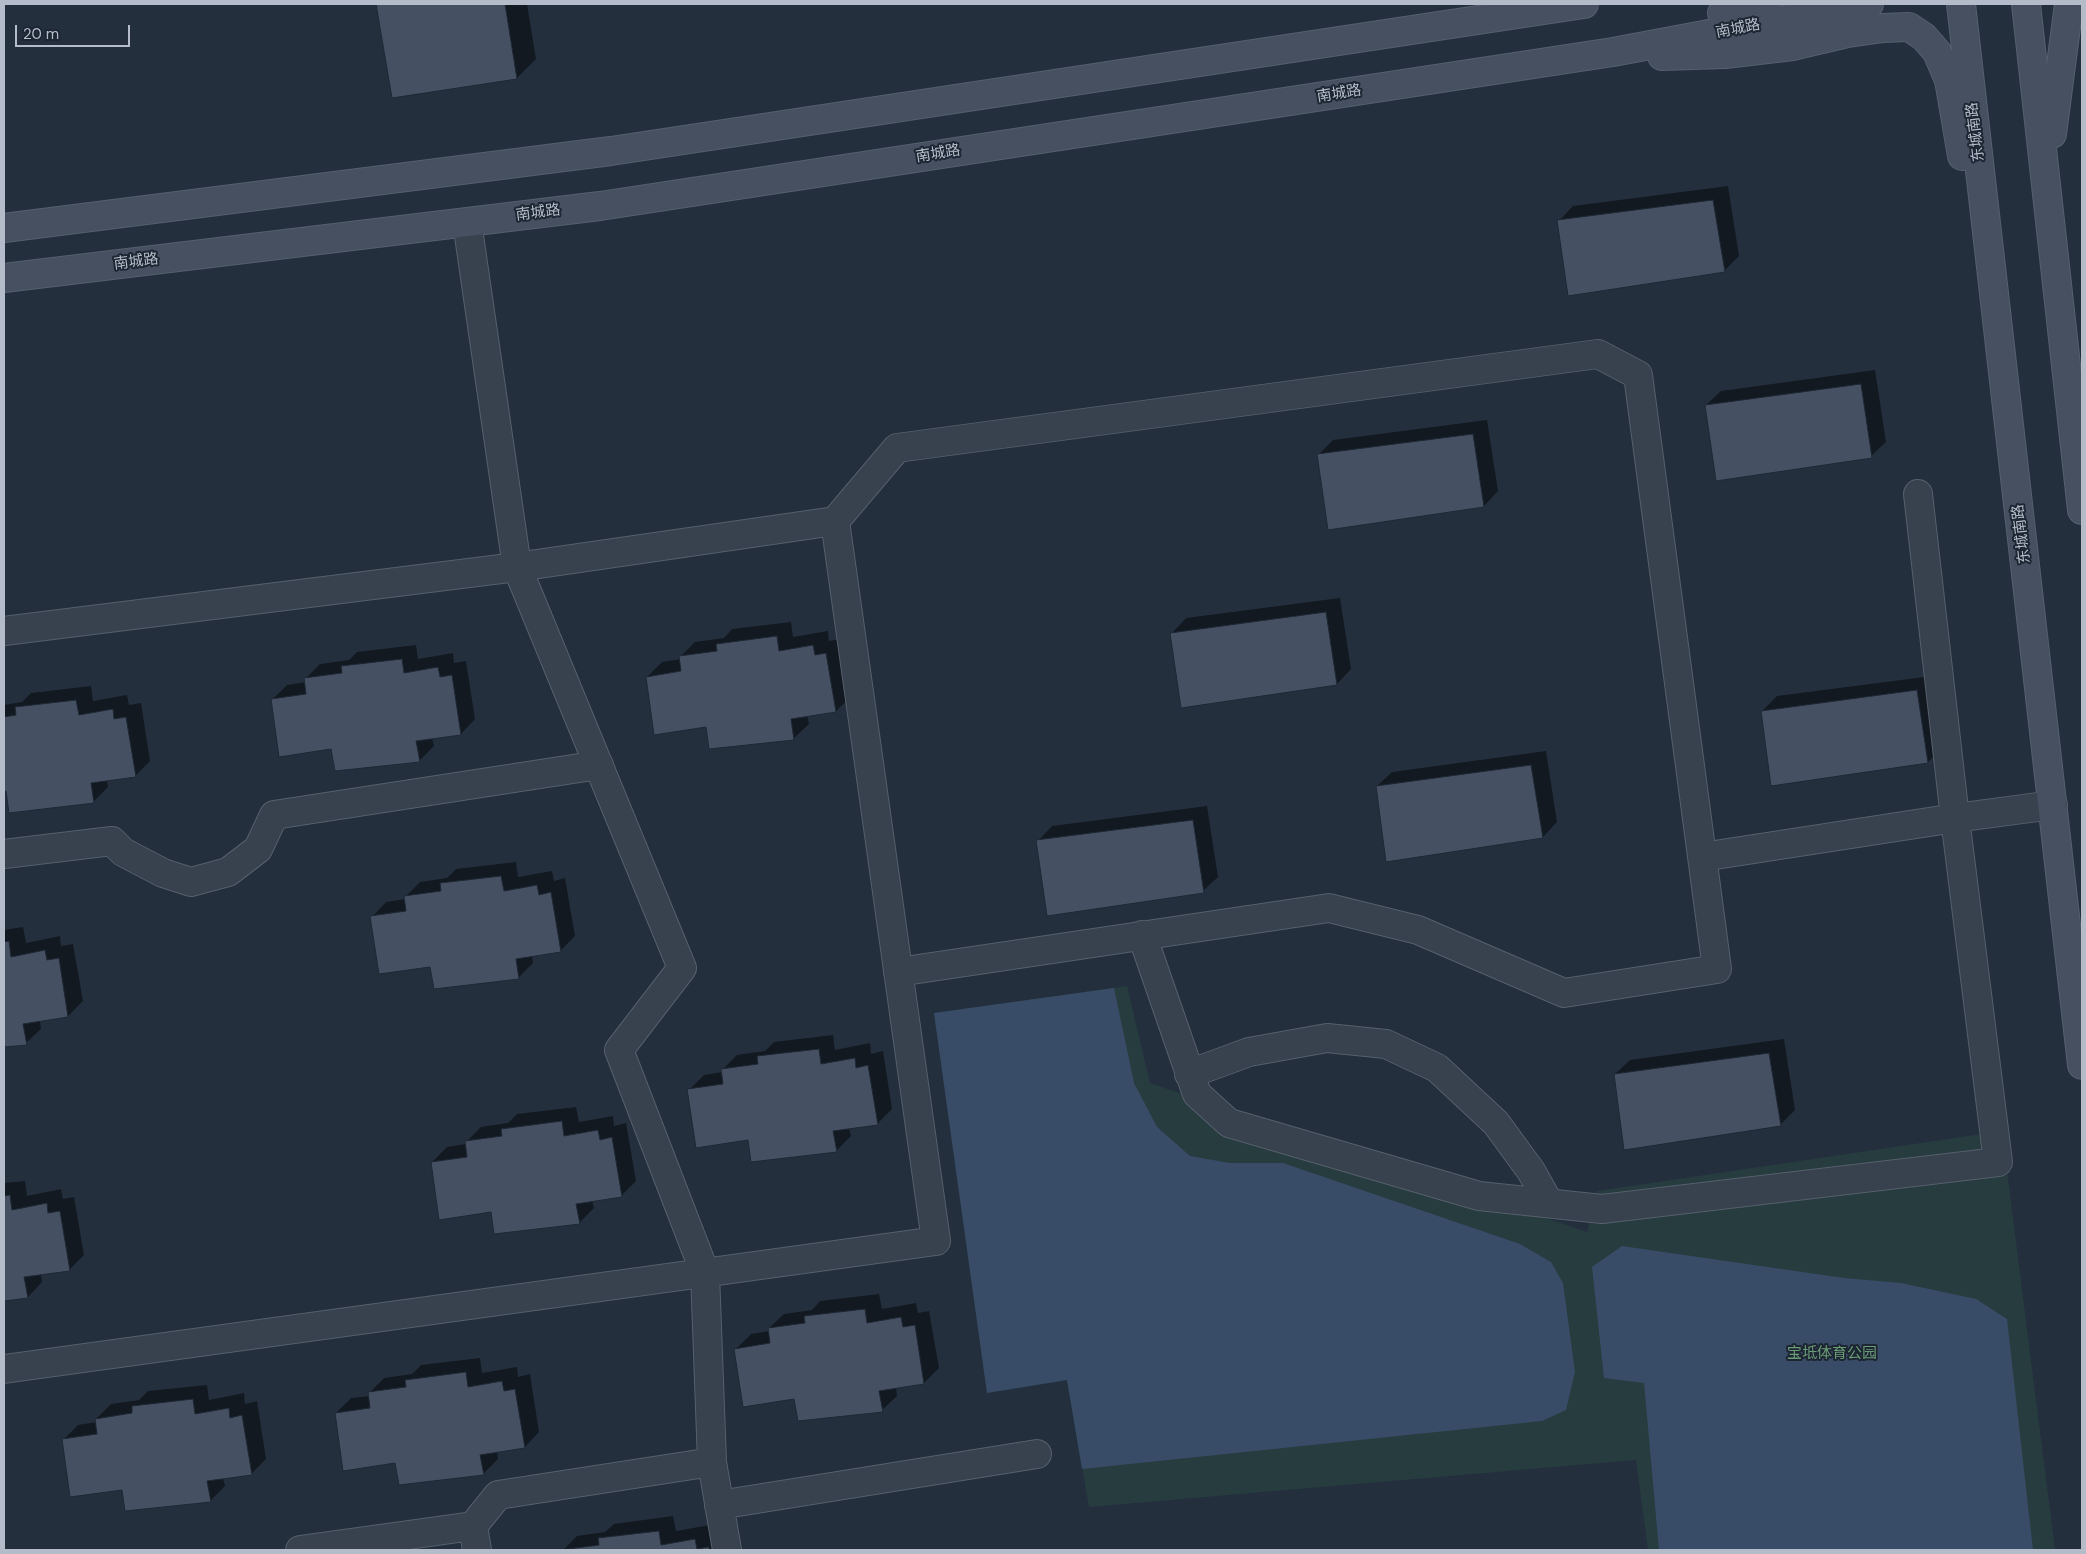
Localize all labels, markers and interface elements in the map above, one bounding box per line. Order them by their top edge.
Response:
scale bar [18,15,132,47]
street label: 南城路 [1714,16,1762,42]
text: 20 m [23,24,59,44]
street label: 南城路 [1315,82,1363,106]
street label: 东城南路 [1963,101,1989,163]
street label: 南城路 [914,142,962,166]
street label: 南城路 [515,201,561,225]
street label: 南城路 [113,250,159,274]
street label: 东城南路 [2009,503,2035,565]
park label: 宝坻体育公园 [1787,1345,1877,1363]

